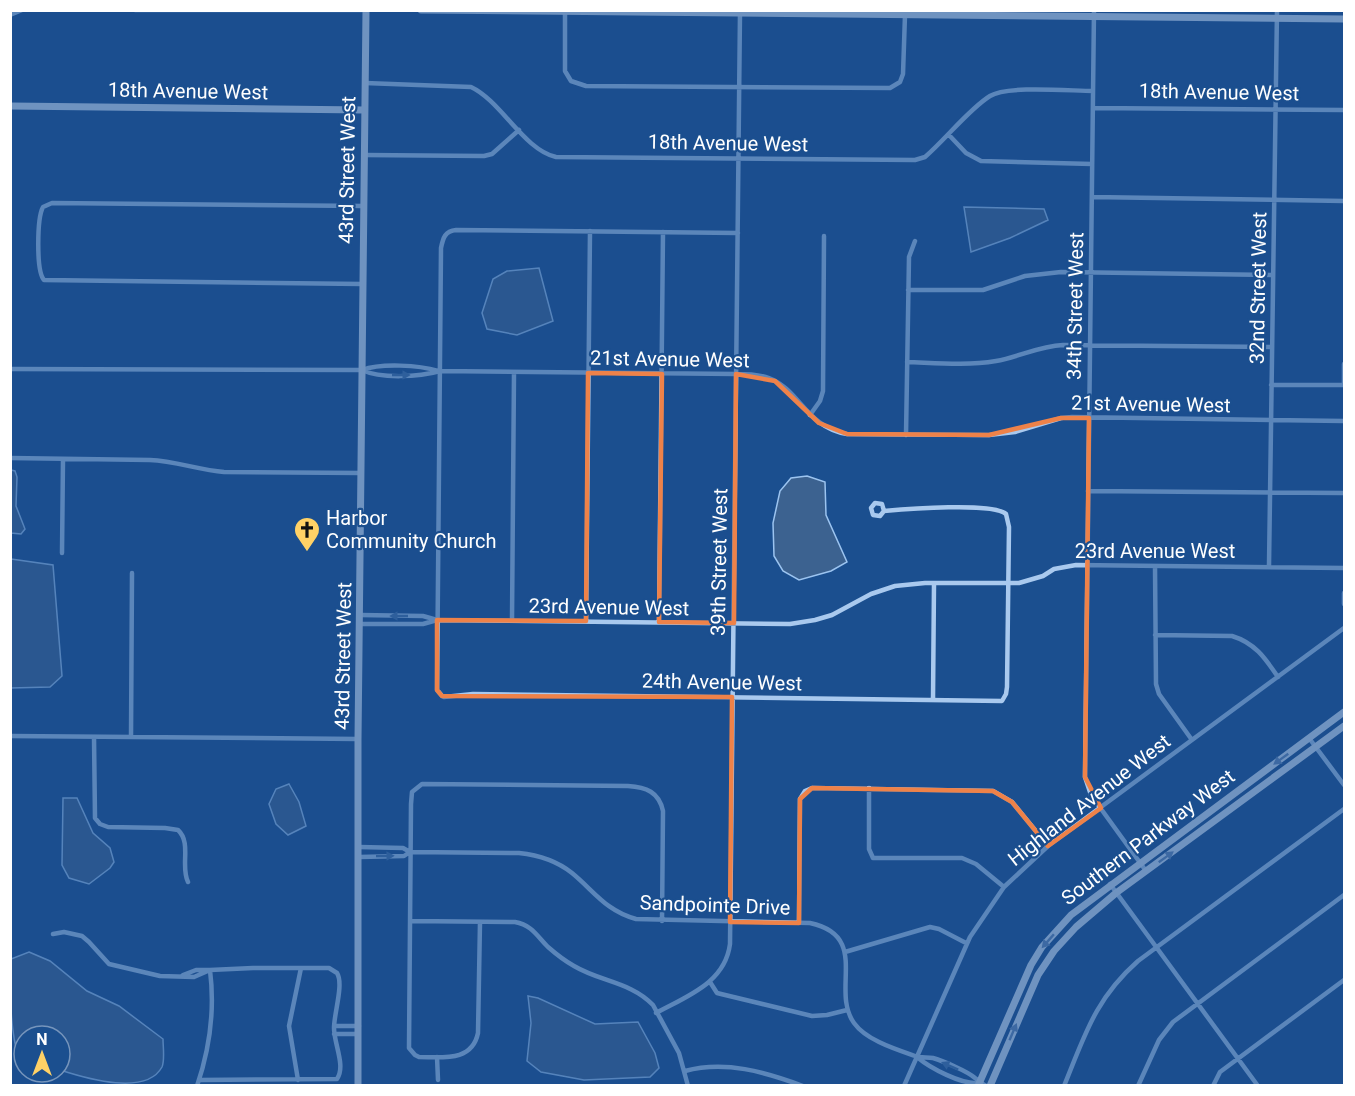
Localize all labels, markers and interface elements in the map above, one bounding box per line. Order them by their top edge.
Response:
street label: 18th Avenue West [108,78,268,104]
street label: 18th Avenue West [1139,79,1299,105]
street label: 43rd Street West [334,96,360,244]
street label: 18th Avenue West [648,130,808,156]
street label: 32nd Street West [1245,212,1271,364]
street label: 34th Street West [1062,232,1088,380]
street label: 21st Avenue West [590,346,750,372]
one-way arrow [391,370,410,380]
street label: 21st Avenue West [1071,391,1231,417]
street label: 39th Street West [706,488,732,636]
place label: Harbor Community Church [326,506,497,553]
church icon: Harbor Community Church [292,515,322,553]
street label: 23rd Avenue West [1075,539,1235,563]
street label: 43rd Street West [330,582,356,730]
street label: 23rd Avenue West [529,594,689,620]
one-way arrow [389,611,408,621]
street label: 24th Avenue West [642,669,802,695]
street label: Highland Avenue West [1003,729,1175,871]
one-way arrow [1273,752,1288,764]
street label: Southern Parkway West [1057,764,1239,910]
one-way arrow [376,851,395,861]
one-way arrow [1157,851,1173,863]
street label: Sandpointe Drive [639,890,791,920]
one-way arrow [1041,933,1055,948]
one-way arrow [1008,1022,1018,1040]
north arrow [12,1024,72,1084]
text: N [36,1030,48,1049]
one-way arrow [940,1061,958,1071]

